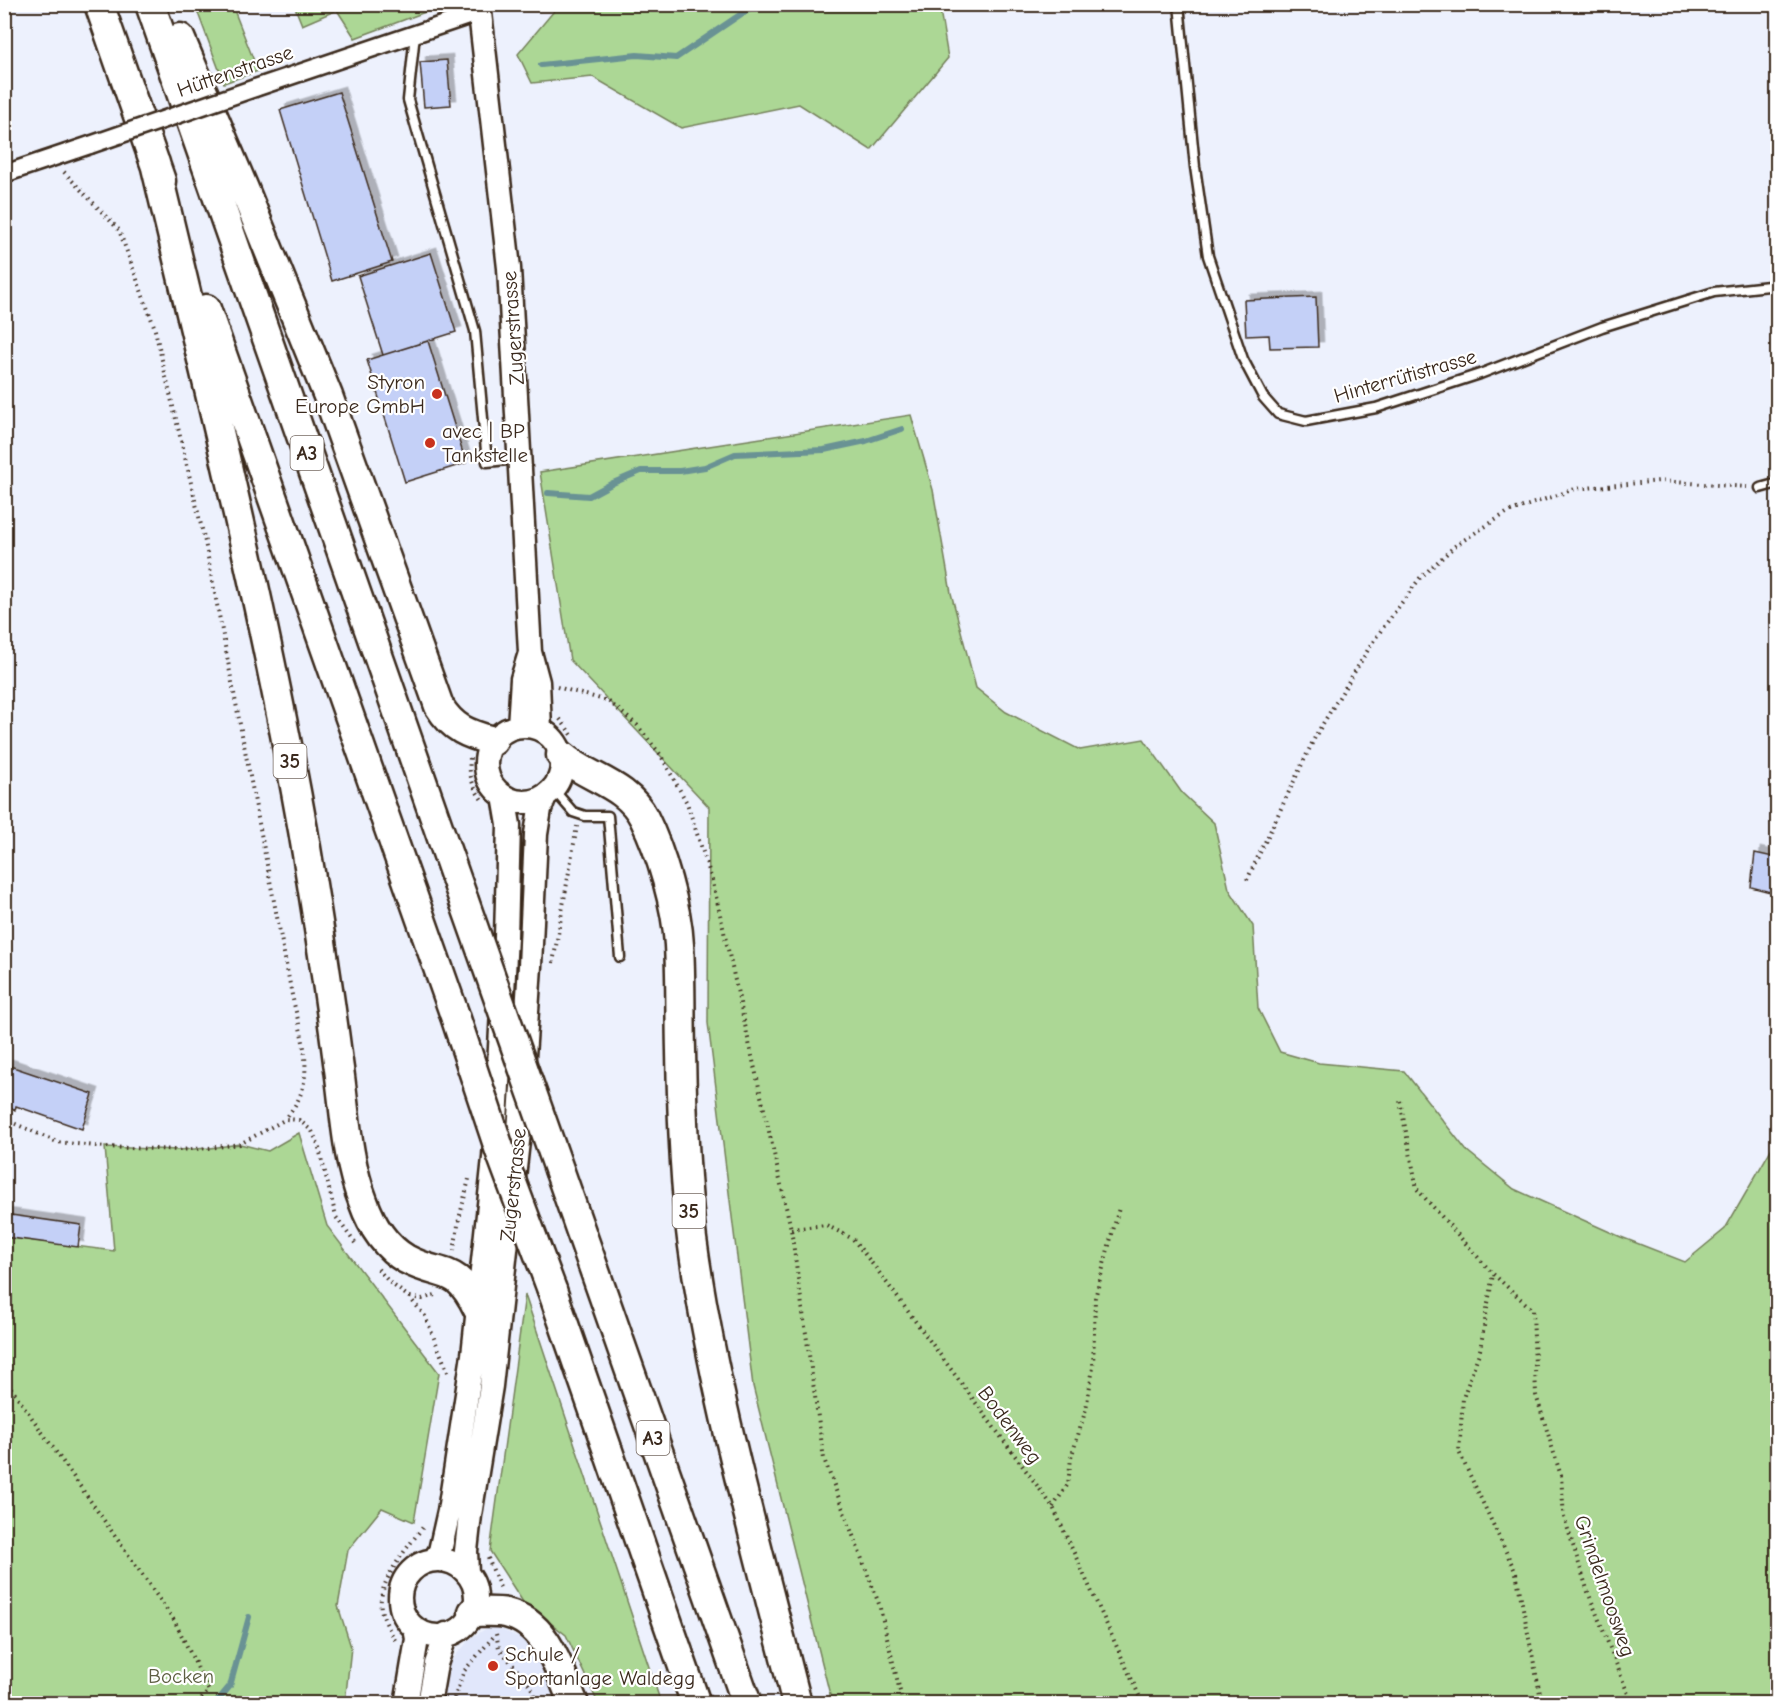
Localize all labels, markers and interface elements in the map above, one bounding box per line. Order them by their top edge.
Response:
street label: Hüttenstrasse [174,40,296,102]
street label: Zugerstrasse [497,270,529,386]
street label: Hinterrütistrasse [1331,344,1479,408]
place label: Styron Europe GmbH [295,370,425,418]
marker: Styron Europe GmbH [430,387,444,401]
place label: avec | BP Tankstelle [442,419,528,467]
road number: A3 [290,436,324,470]
marker: avec | BP Tankstelle [423,436,437,450]
road number: 35 [274,744,306,778]
street label: Zugerstrasse [495,1127,531,1243]
road number: 35 [672,1194,706,1228]
street label: Bodenweg [973,1381,1047,1469]
road number: A3 [636,1421,670,1455]
street label: Grindelmoosweg [1570,1512,1640,1660]
place label: Schule / Sportanlage Waldegg [505,1642,695,1690]
marker: Schule / Sportanlage Waldegg [486,1659,500,1673]
park label: Bocken [148,1664,214,1688]

